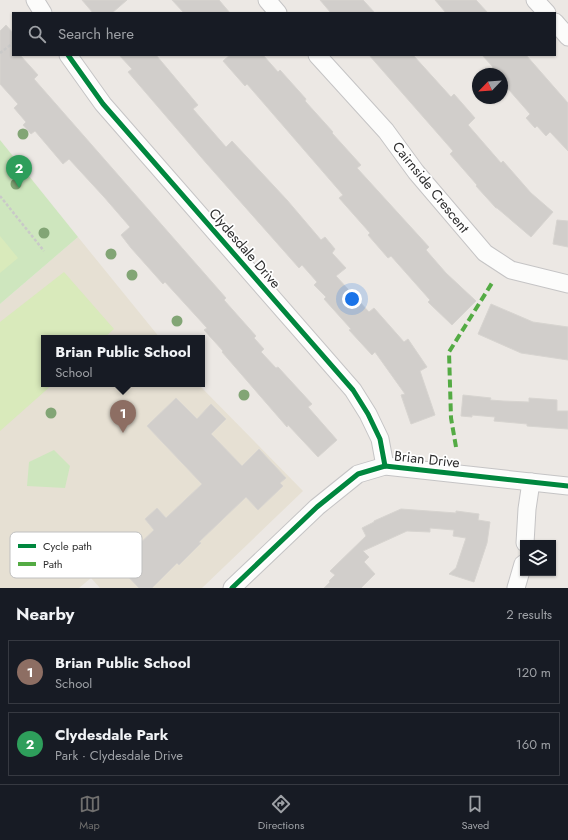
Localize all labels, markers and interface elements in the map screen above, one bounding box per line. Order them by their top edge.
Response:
search box [12,12,556,56]
icon: search [26,23,48,45]
text: Search here [58,23,134,45]
north arrow [472,68,508,104]
street label: Cairnside Crescent [388,137,475,237]
pin: 2 [6,155,32,188]
street label: Clydesdale Drive [205,204,285,292]
your location [342,289,362,309]
popup [41,335,205,387]
text: Brian Public School [55,341,191,363]
text: School [55,363,93,382]
pin: 1 [110,400,136,433]
street label: Brian Drive [393,446,461,472]
legend [10,532,142,578]
text: Cycle path [43,538,92,554]
map controls [520,540,556,576]
button: layers [520,540,556,576]
text: Path [43,556,62,572]
text: Nearby [16,602,74,626]
text: 2 results [506,605,552,624]
text: Brian Public School [55,652,191,674]
text: 1 [27,663,33,682]
text: 120 m [516,663,551,682]
text: School [55,674,92,693]
text: Clydesdale Park [55,724,168,746]
text: 2 [26,735,34,754]
text: 160 m [516,735,551,754]
text: Park · Clydesdale Drive [55,746,183,765]
tab: Map [79,793,101,833]
tab: Directions [258,793,304,833]
tab: Saved [462,793,489,833]

